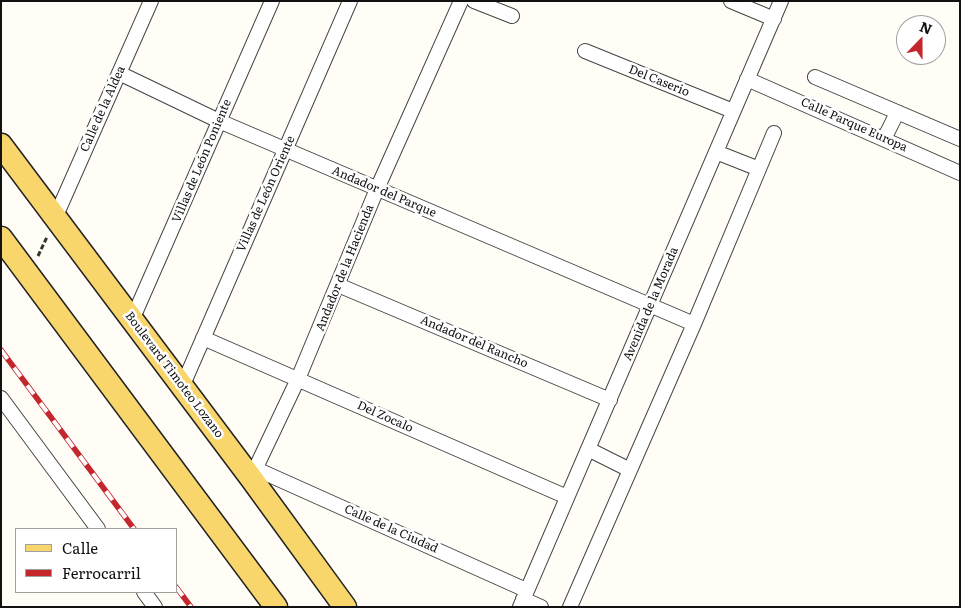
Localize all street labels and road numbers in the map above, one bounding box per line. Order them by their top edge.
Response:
street label: Del Caserio [626,62,692,100]
street label: Calle de la Aldea [78,64,128,154]
street label: Calle Parque Europa [798,95,910,155]
street label: Villas de León Poniente [169,97,235,225]
street label: Villas de León Oriente [234,134,298,254]
street label: Andador del Parque [330,163,438,221]
street label: Andador de la Hacienda [313,203,377,333]
street label: Avenida de la Morada [621,245,681,363]
street label: Boulevard Timoteo Lozano [122,309,226,441]
street label: Andador del Rancho [418,313,530,371]
street label: Del Zocalo [355,398,415,436]
street label: Calle de la Ciudad [342,502,440,556]

